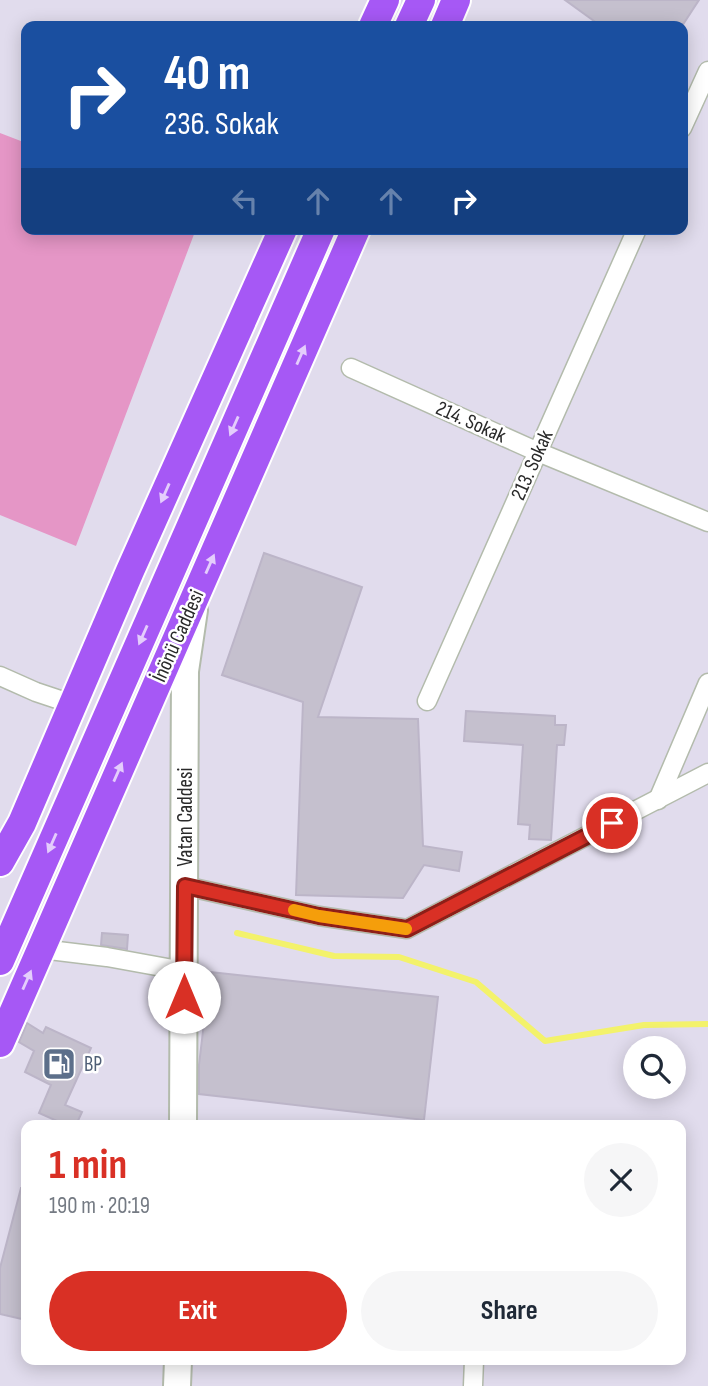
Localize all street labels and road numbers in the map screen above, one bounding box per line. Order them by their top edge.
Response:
street label: 214. Sokak [432,396,510,448]
street label: 213. Sokak [506,426,558,504]
street label: İnönü Caddesi [147,586,209,686]
street label: Vatan Caddesi [173,768,198,866]

